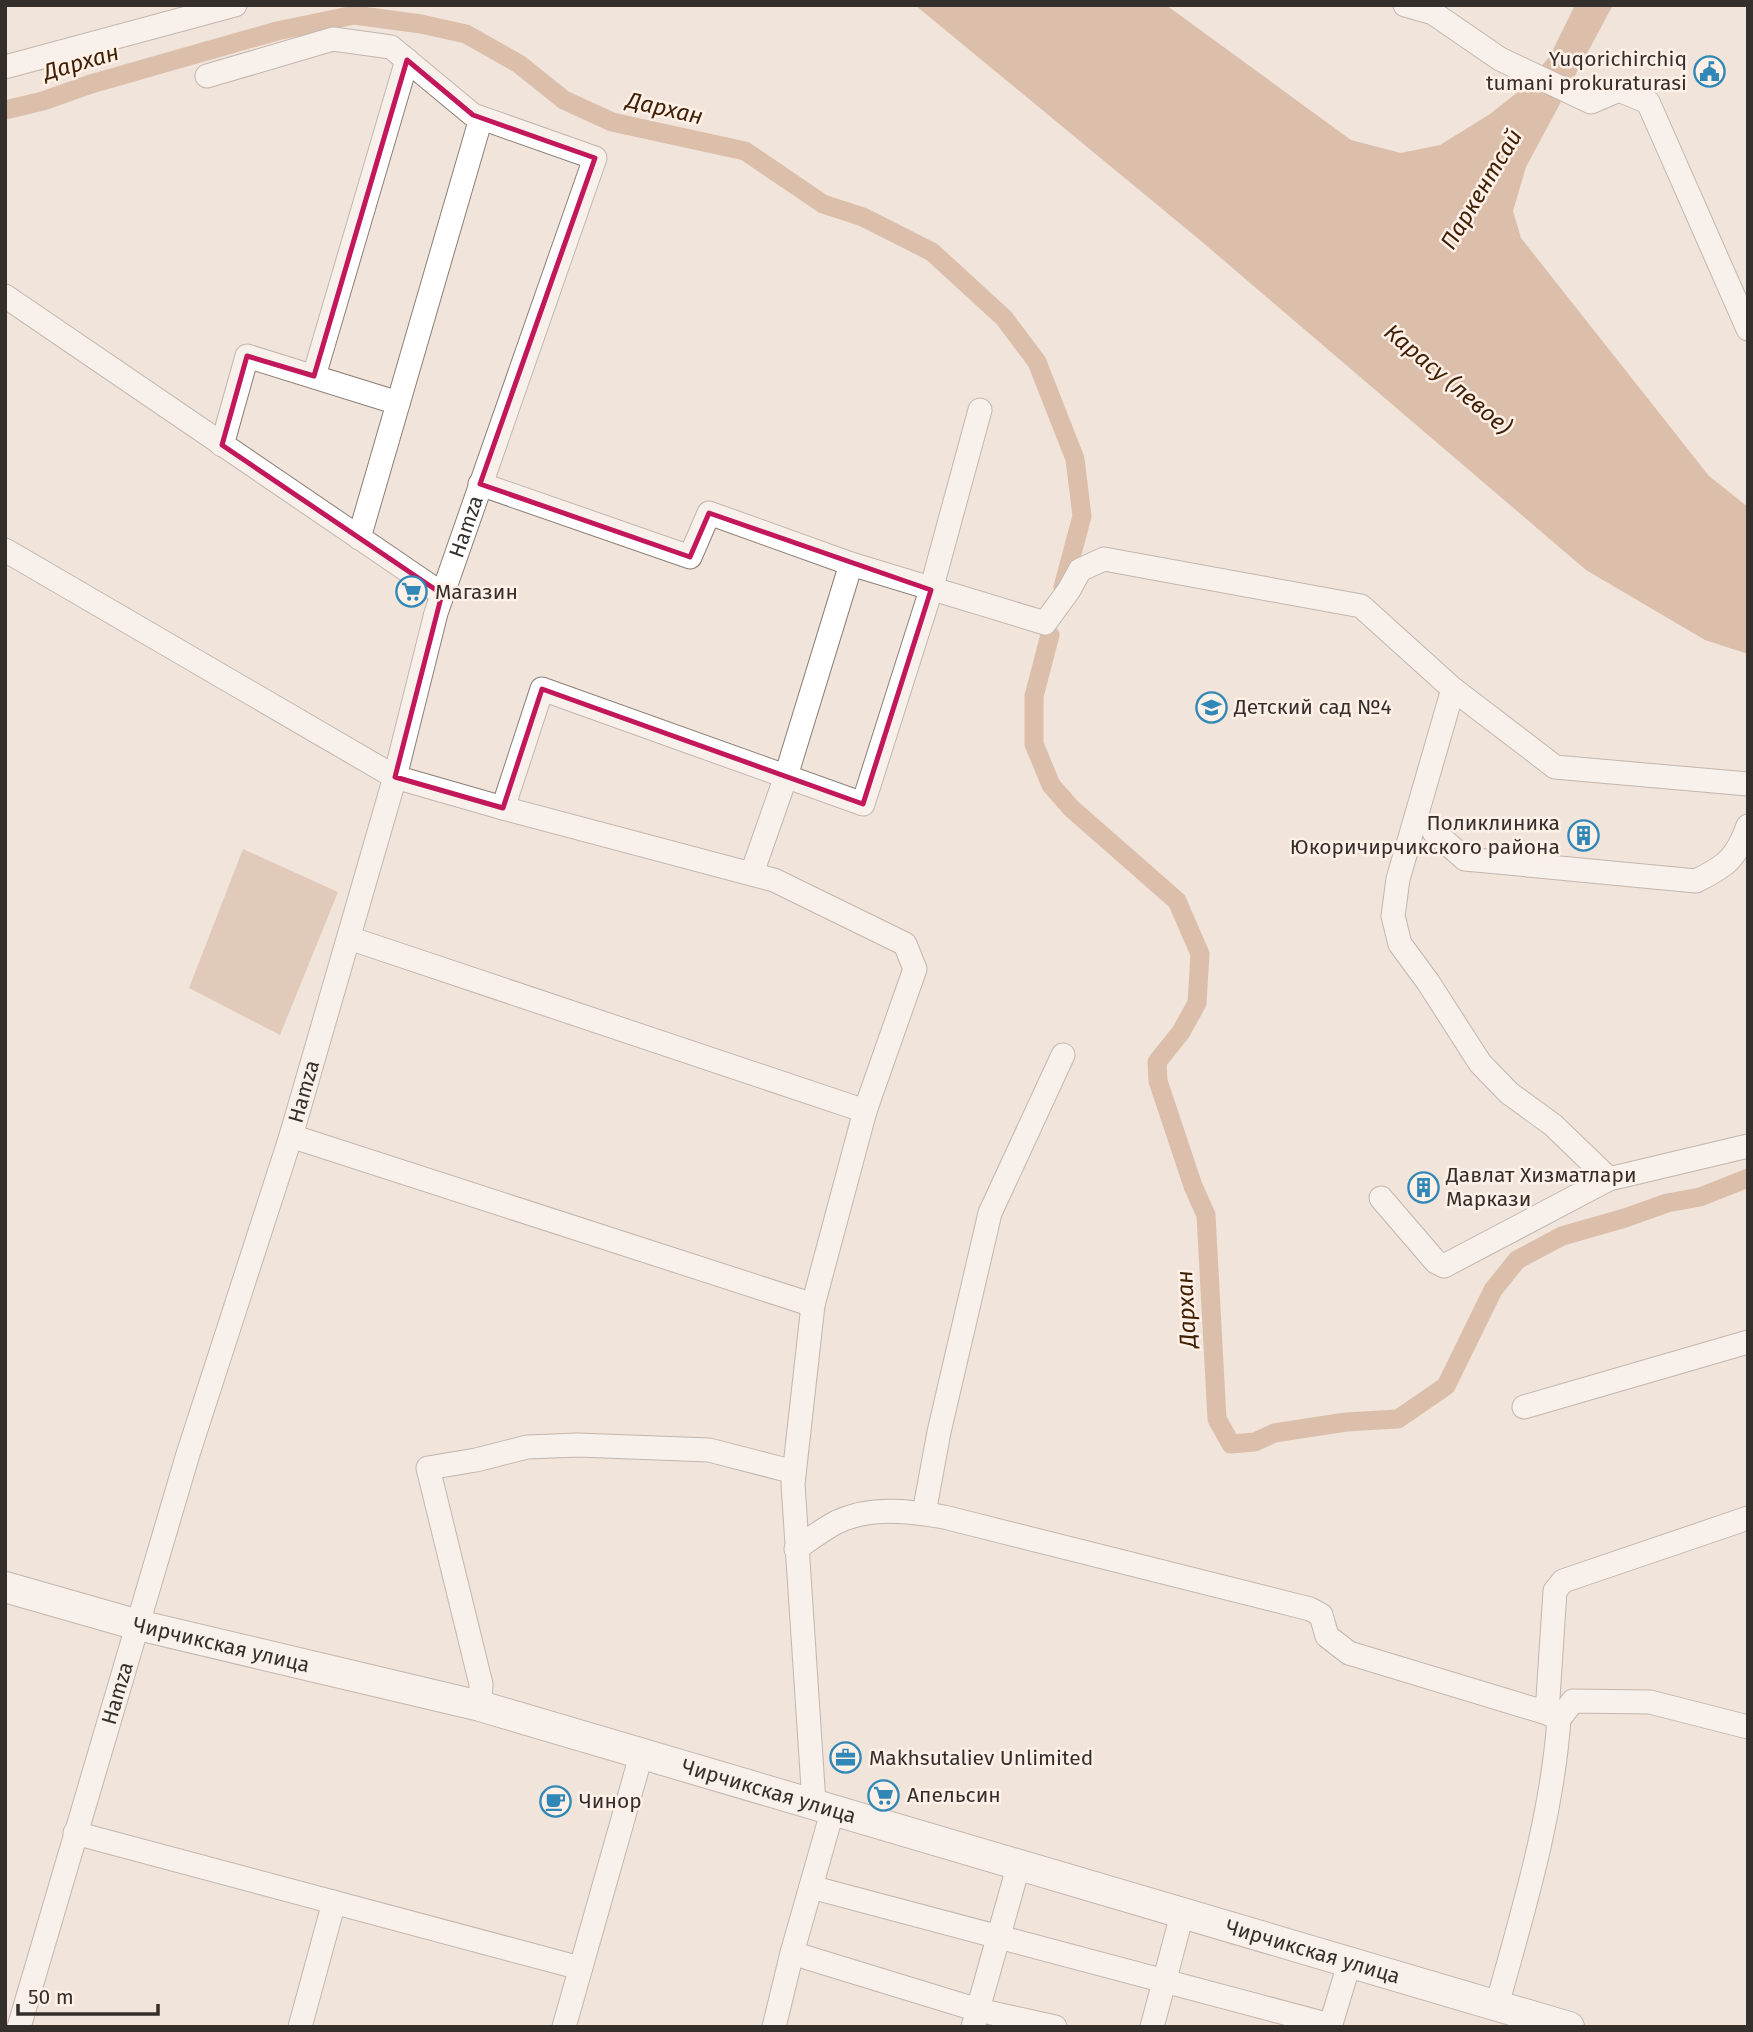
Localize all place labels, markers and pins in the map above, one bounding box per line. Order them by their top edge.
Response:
place label: Yuqorichirchiq tumani prokuraturasi [1486,46,1687,96]
public building icon: Yuqorichirchiq tumani prokuraturasi [1693,54,1727,88]
supermarket icon: Магазин [395,575,429,609]
place label: Магазин [435,579,518,605]
school or university icon: Детский сад №4 [1194,690,1228,724]
place label: Детский сад №4 [1233,694,1392,720]
place label: Поликлиника Юкоричирчикского района [1290,810,1560,860]
building icon: Поликлиника Юкоричирчикского района [1566,818,1600,852]
place label: Давлат Хизматлари Маркази [1445,1162,1637,1212]
building icon: Давлат Хизматлари Маркази [1406,1170,1440,1204]
office icon: Makhsutaliev Unlimited [829,1741,863,1775]
place label: Makhsutaliev Unlimited [869,1745,1093,1771]
supermarket icon: Апельсин [867,1778,901,1812]
place label: Апельсин [907,1782,1001,1808]
cafe icon: Чинор [539,1784,573,1818]
place label: Чинор [579,1788,642,1814]

